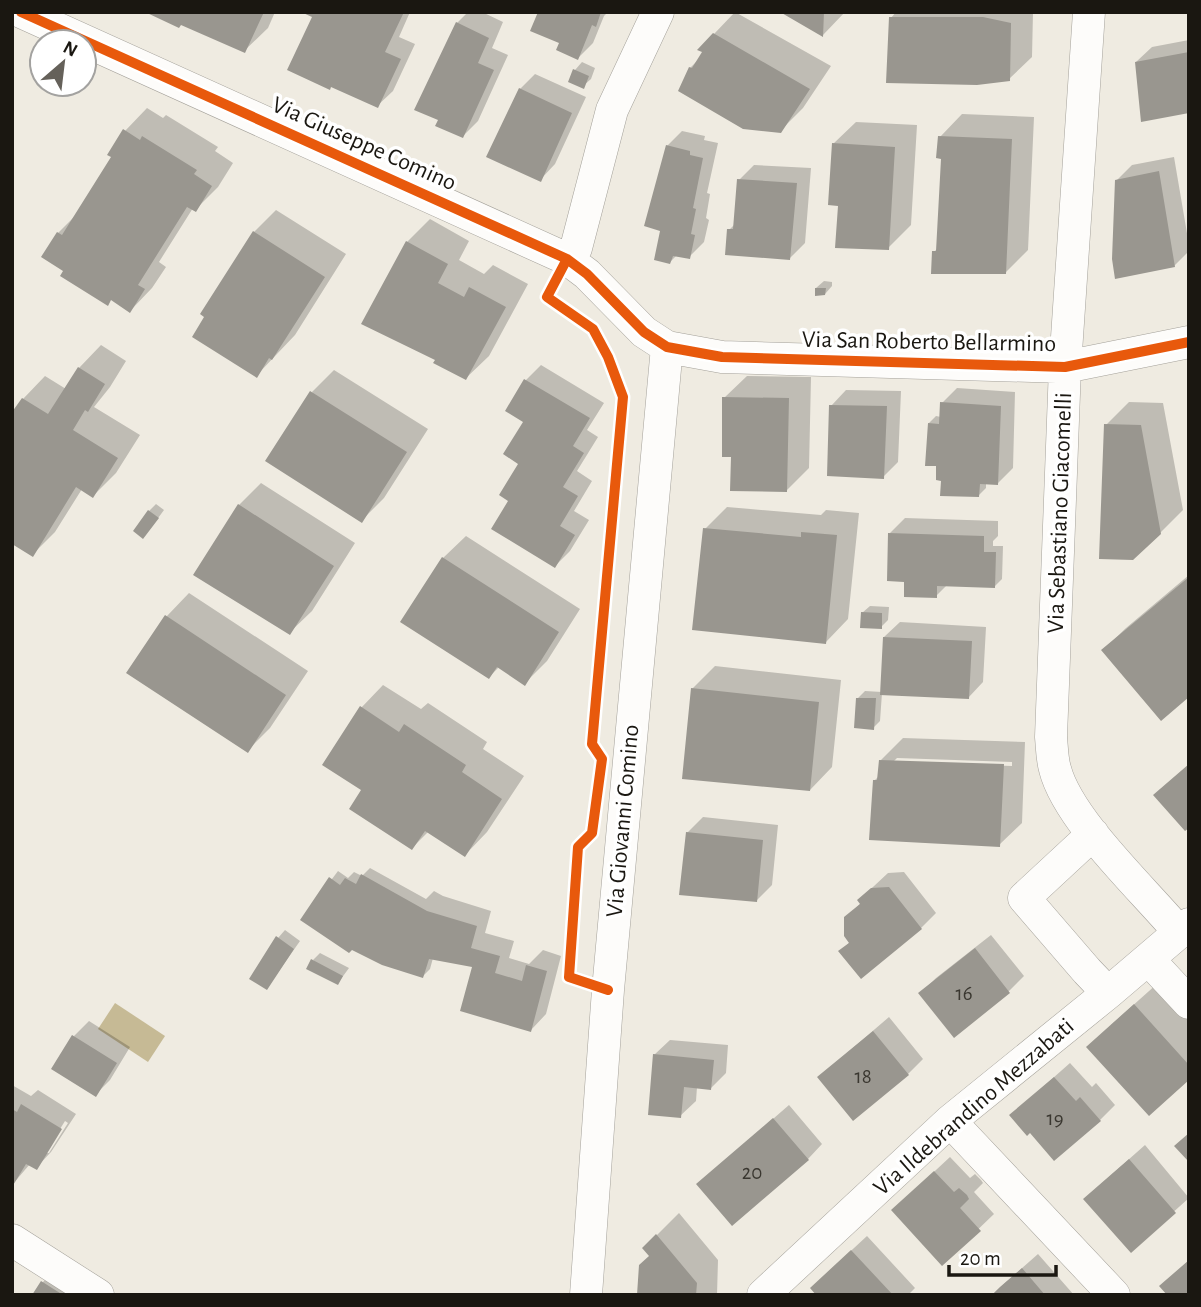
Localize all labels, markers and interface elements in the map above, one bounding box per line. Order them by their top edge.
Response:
north arrow [28,28,98,98]
text: N [60,38,81,61]
street label: Via Giuseppe Comino [268,93,460,195]
street label: Via San Roberto Bellarmino [802,328,1056,356]
street label: Via Sebastiano Giacomelli [1044,392,1076,634]
street label: Via Giovanni Comino [603,723,643,919]
house number: 16 [955,983,973,1004]
street label: Via Ildebrandino Mezzabati [869,1014,1079,1200]
house number: 18 [854,1066,872,1087]
house number: 19 [1046,1108,1064,1129]
house number: 20 [742,1162,762,1183]
scale bar [949,1234,1056,1278]
text: 20 m [960,1248,1001,1269]

